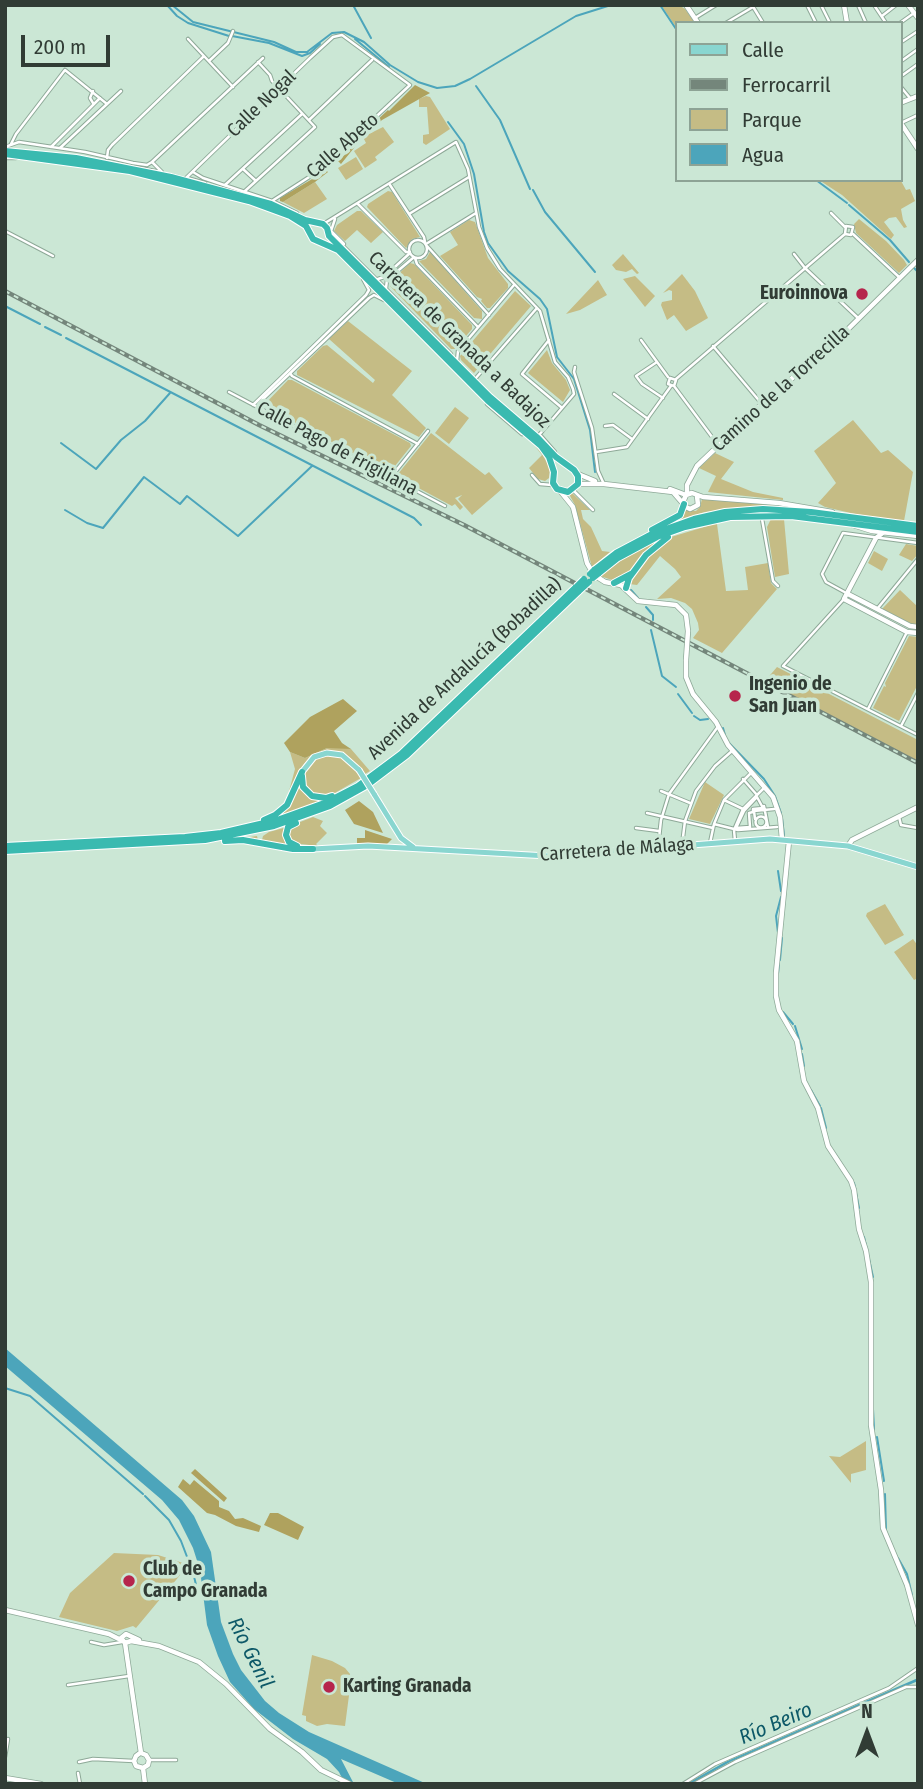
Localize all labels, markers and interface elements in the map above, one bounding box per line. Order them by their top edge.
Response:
scale bar [24,21,114,65]
legend [674,21,902,182]
text: 200 m [34,34,86,60]
text: Calle [742,37,784,63]
street label: Calle Nogal [223,66,301,142]
text: Ferrocarril [742,72,831,98]
text: Parque [742,107,802,133]
street label: Calle Abeto [302,109,384,183]
text: Agua [742,142,784,168]
street label: Carretera de Granada a Badajoz [363,247,555,433]
place label: Euroinnova [760,283,848,305]
marker: Euroinnova [854,286,870,302]
street label: Camino de la Torrecilla [707,321,855,457]
street label: Calle Pago de Frigiliana [253,397,421,501]
street label: Avenida de Andalucía (Bobadilla) [363,573,567,765]
place label: Ingenio de San Juan [749,674,832,718]
marker: Ingenio de San Juan [727,688,743,704]
street label: Carretera de Málaga [539,833,695,867]
place label: Club de Campo Granada [143,1559,267,1603]
marker: Club de Campo Granada [121,1573,137,1589]
water label: Río Genil [221,1613,279,1693]
place label: Karting Granada [343,1676,471,1698]
marker: Karting Granada [321,1679,337,1695]
water label: Río Beiro [736,1697,816,1751]
north arrow [832,1698,902,1768]
text: N [861,1700,873,1723]

